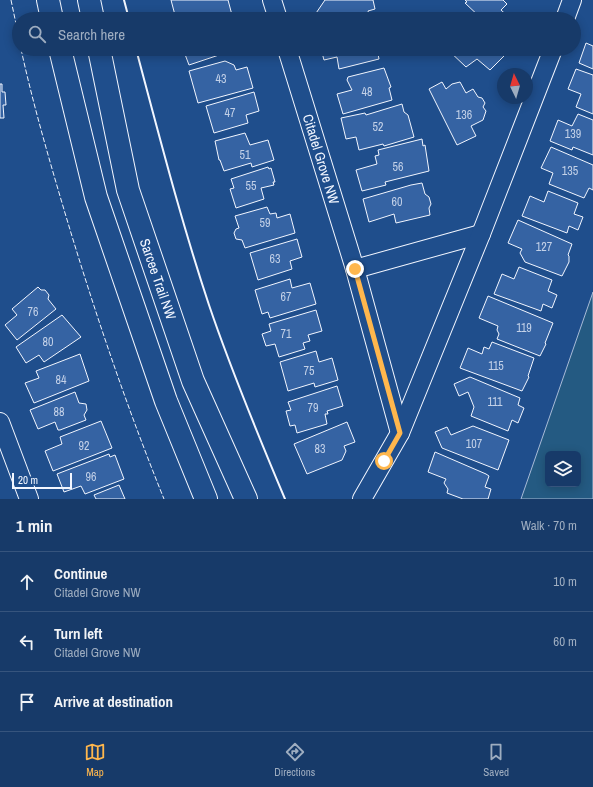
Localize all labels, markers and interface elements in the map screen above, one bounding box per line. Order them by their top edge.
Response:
search box [12,12,581,56]
icon: search [26,23,48,45]
text: Search here [58,24,125,45]
north arrow [497,68,533,104]
house number: 43 [216,71,226,87]
house number: 48 [362,84,372,100]
house number: 47 [225,105,236,121]
house number: 136 [456,107,472,123]
street label: Citadel Grove NW [299,112,343,206]
house number: 52 [373,119,383,135]
house number: 139 [565,126,581,142]
house number: 51 [240,147,251,163]
house number: 56 [393,159,403,175]
house number: 135 [562,163,579,179]
house number: 55 [246,178,257,194]
house number: 60 [392,194,402,210]
house number: 59 [260,215,270,231]
street label: Sarcee Trail NW [136,236,180,322]
house number: 127 [536,239,553,255]
house number: 63 [270,251,280,267]
route end [346,260,364,278]
house number: 67 [281,289,292,305]
house number: 76 [28,304,38,320]
house number: 119 [516,320,532,336]
house number: 71 [281,326,292,342]
house number: 80 [43,334,53,350]
house number: 115 [488,358,504,374]
house number: 75 [304,363,315,379]
house number: 84 [56,372,67,388]
house number: 111 [488,394,503,410]
house number: 79 [308,400,318,416]
house number: 88 [54,404,64,420]
house number: 107 [466,436,483,452]
house number: 92 [79,438,89,454]
house number: 83 [315,441,325,457]
map controls [545,451,581,487]
button: layers [545,451,581,487]
route start [375,452,393,470]
house number: 96 [86,469,96,485]
scale bar [12,471,72,490]
text: 20 m [18,473,38,487]
text: 1 min [16,514,52,537]
text: Walk · 70 m [521,517,577,534]
text: Continue [54,563,107,584]
icon: ahead [16,571,38,593]
text: 10 m [553,573,577,590]
text: Citadel Grove NW [54,584,141,601]
text: Turn left [54,623,102,644]
icon: left [16,631,38,653]
text: 60 m [553,633,577,650]
text: Citadel Grove NW [54,644,141,661]
icon: arrive [16,691,38,713]
text: Arrive at destination [54,691,173,712]
tab: Map [84,741,106,779]
tab: Directions [274,741,315,779]
tab: Saved [483,741,509,779]

